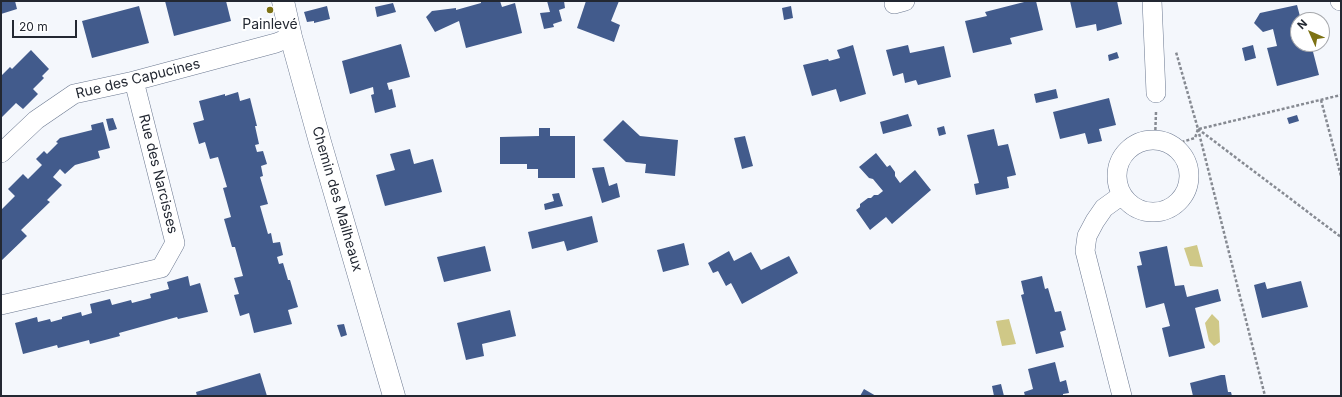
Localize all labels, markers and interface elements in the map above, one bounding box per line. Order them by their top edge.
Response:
marker: Painlevé [265,5,275,15]
scale bar [14,12,79,38]
north arrow [1290,12,1330,52]
text: N [1294,16,1310,32]
place label: Painlevé [242,17,298,33]
text: 20 m [19,19,48,34]
street label: Rue des Capucines [74,55,202,103]
street label: Rue des Narcisses [135,112,181,236]
street label: Chemin des Mailheaux [308,124,366,274]

